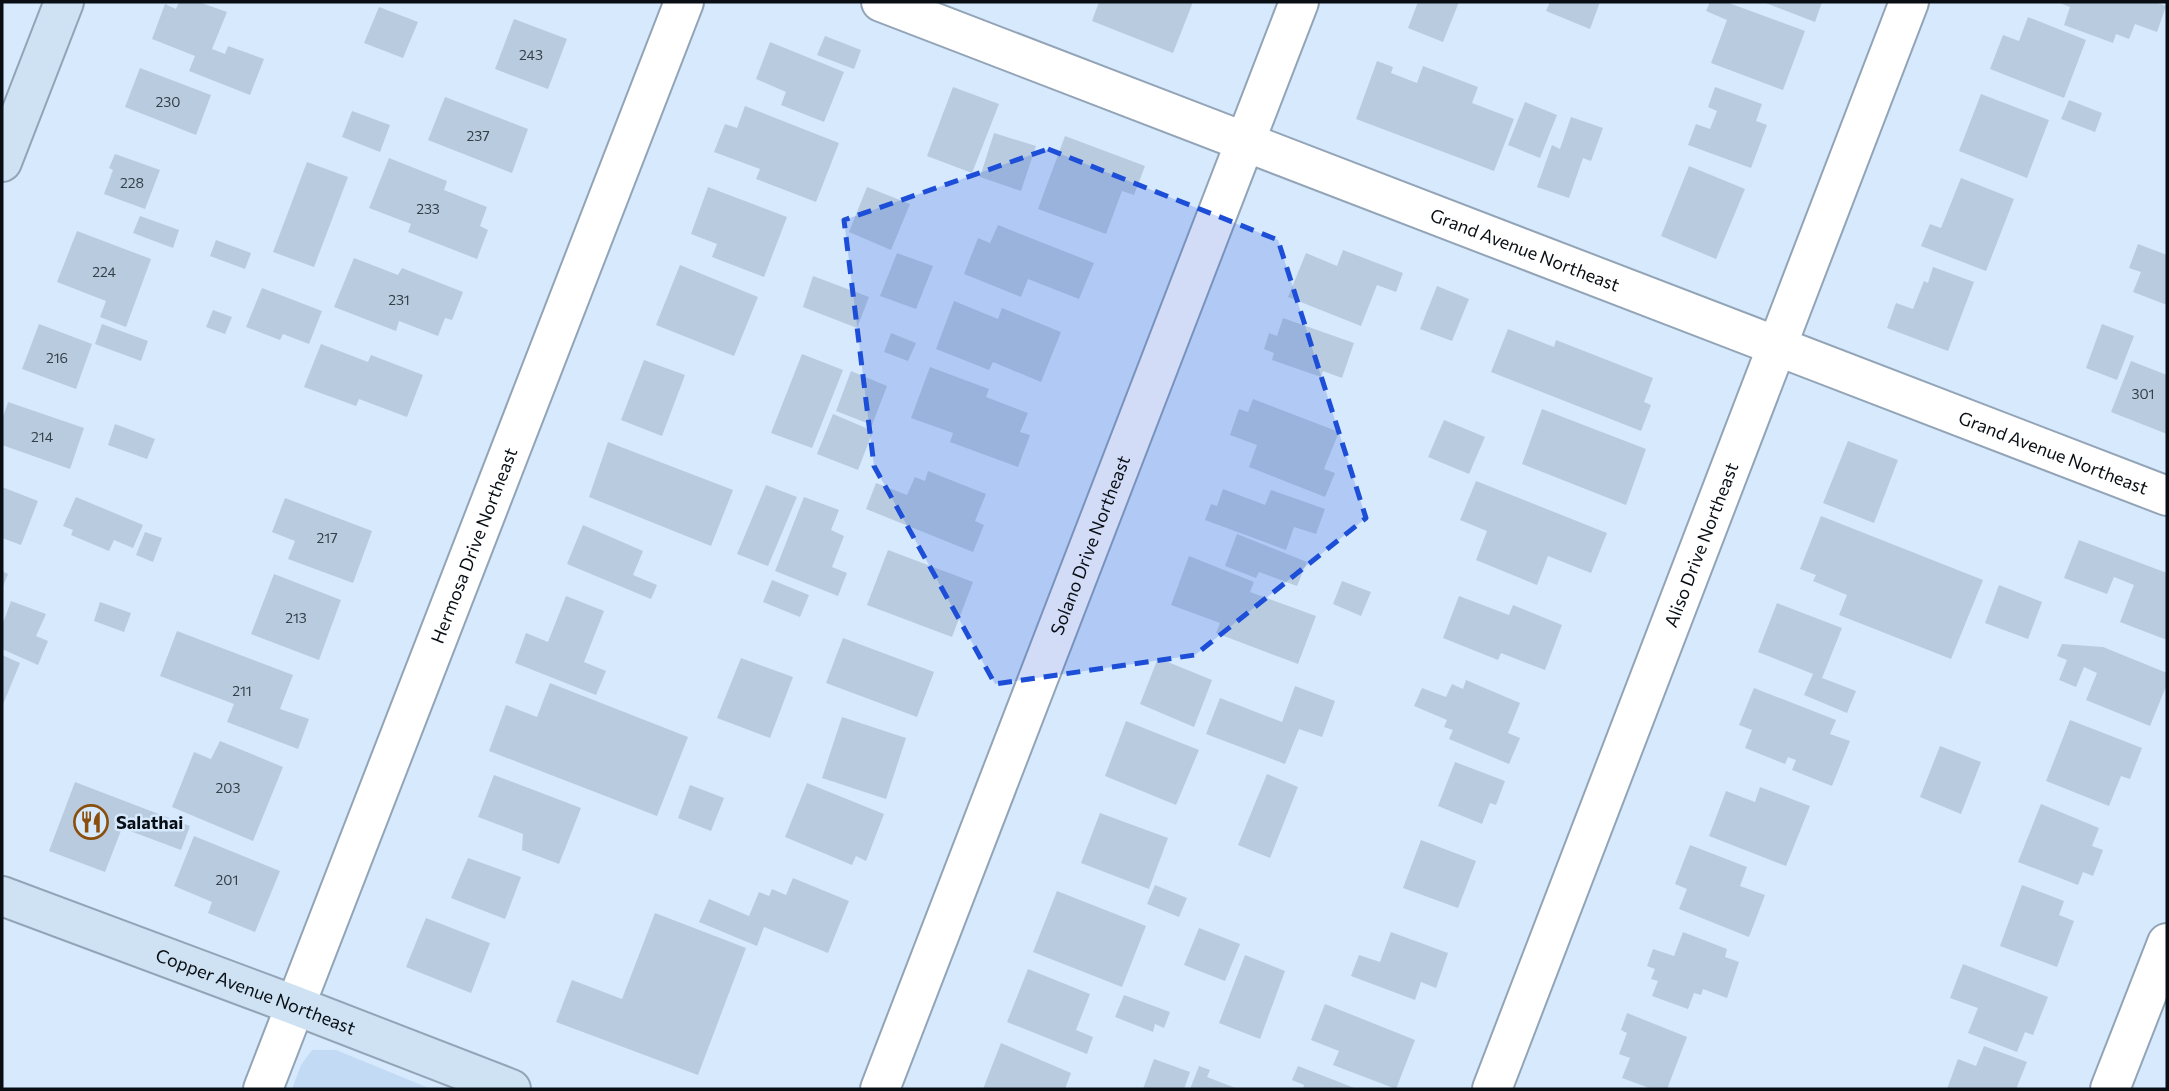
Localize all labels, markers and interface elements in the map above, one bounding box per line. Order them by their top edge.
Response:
house number: 243 [519,46,543,63]
house number: 230 [156,93,180,110]
house number: 237 [466,127,490,144]
house number: 228 [120,174,144,191]
house number: 233 [416,200,440,217]
street label: Grand Avenue Northeast [1427,203,1623,296]
house number: 224 [92,263,116,280]
house number: 231 [388,291,410,308]
house number: 216 [46,349,68,366]
house number: 301 [2131,385,2155,402]
street label: Grand Avenue Northeast [1956,406,2151,499]
house number: 214 [31,428,54,445]
street label: Hermosa Drive Northeast [426,444,521,646]
street label: Solano Drive Northeast [1045,452,1134,638]
street label: Aliso Drive Northeast [1659,459,1742,630]
house number: 217 [316,529,338,546]
house number: 213 [285,609,307,626]
house number: 211 [232,682,252,699]
house number: 203 [216,779,240,796]
restaurant icon: Salathai [72,803,110,841]
place label: Salathai [116,811,183,833]
house number: 201 [216,871,238,888]
street label: Copper Avenue Northeast [153,943,359,1039]

